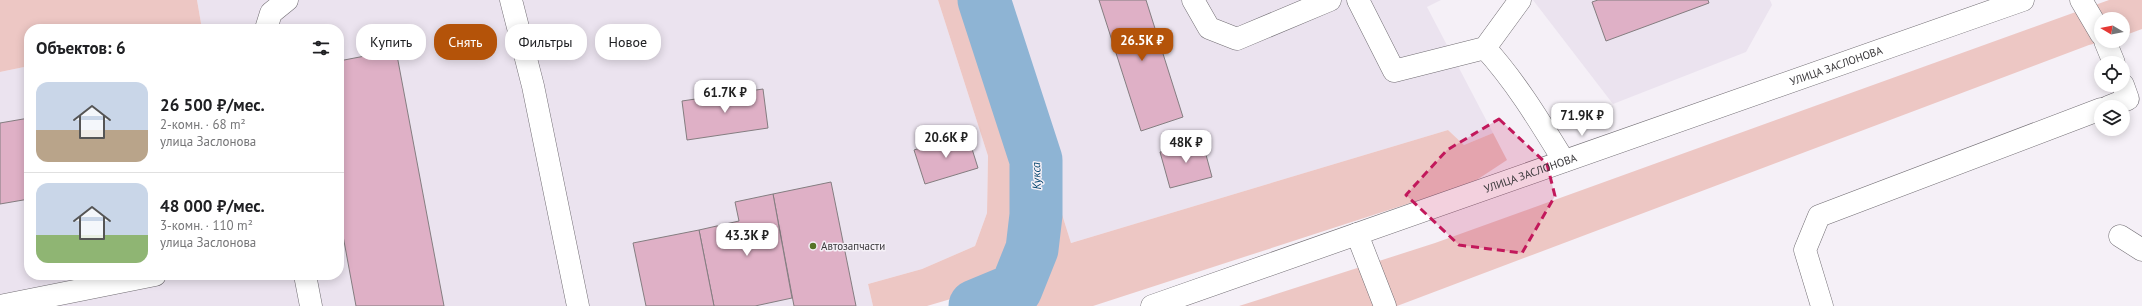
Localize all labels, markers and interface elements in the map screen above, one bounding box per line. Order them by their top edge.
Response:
north arrow [2094,12,2130,48]
map controls [2094,12,2130,136]
chip: Купить [356,24,426,60]
chip: Снять [434,24,497,60]
chip: Фильтры [505,24,587,60]
chip: Новое [595,24,661,60]
pin: 26.5K ₽ [1105,28,1179,62]
text: 26.5K ₽ [1120,32,1164,49]
text: Объектов: 6 [36,37,126,59]
icon: filters [310,37,332,59]
street label: УЛИЦА ЗАСЛОНОВА [1788,43,1885,88]
button: locate [2094,56,2130,92]
pin: 61.7K ₽ [688,80,762,114]
text: 61.7K ₽ [703,84,747,101]
text: 26 500 ₽/мес. [160,94,265,116]
icon: home [68,98,116,146]
button: layers [2094,100,2130,136]
pin: 71.9K ₽ [1545,103,1619,137]
text: 71.9K ₽ [1560,107,1604,124]
text: 2-комн. · 68 m² [160,116,246,133]
pin: 20.6K ₽ [909,125,983,159]
text: 20.6K ₽ [924,129,968,146]
pin: 48K ₽ [1158,130,1214,164]
text: улица Заслонова [160,133,256,150]
text: 48K ₽ [1169,134,1203,151]
street label: УЛИЦА ЗАСЛОНОВА [1482,150,1579,196]
water label: Кукса [1028,162,1044,190]
text: 48 000 ₽/мес. [160,195,265,217]
icon: home [68,199,116,247]
text: 3-комн. · 110 m² [160,217,253,234]
pin: 43.3K ₽ [710,223,784,257]
text: 43.3K ₽ [725,227,769,244]
text: улица Заслонова [160,234,256,251]
place label: Автозапчасти [821,239,885,253]
marker: Автозапчасти [808,241,818,251]

